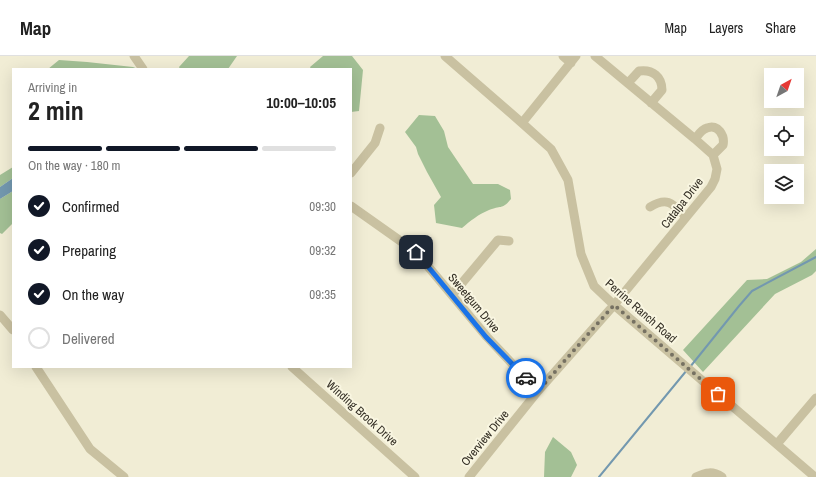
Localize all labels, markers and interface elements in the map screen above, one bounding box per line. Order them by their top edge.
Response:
text: Map [20,15,51,41]
text: Map [665,19,687,37]
text: Layers [709,19,743,37]
text: Share [765,19,796,37]
north arrow [764,68,804,108]
map controls [764,68,804,204]
text: Arriving in [28,79,77,96]
text: 10:00–10:05 [266,92,336,113]
text: 2 min [28,93,84,128]
button: locate [764,116,804,156]
text: On the way · 180 m [28,157,120,174]
button: layers [764,164,804,204]
street label: Catalpa Drive [657,174,707,232]
icon: check [28,195,50,217]
text: Confirmed [62,196,119,217]
text: 09:30 [309,198,336,215]
pin [399,235,433,269]
icon: check [28,239,50,261]
text: Preparing [62,240,116,261]
icon: home [405,241,427,263]
text: 09:32 [309,242,336,259]
street label: Sweetgum Drive [444,270,504,336]
street label: Perrine Ranch Road [602,276,680,346]
icon: check [28,283,50,305]
text: On the way [62,284,124,305]
text: 09:35 [309,286,336,303]
text: Delivered [62,328,115,349]
courier [506,358,546,398]
icon: car [515,367,537,389]
street label: Winding Brook Drive [323,376,401,450]
pin [701,377,735,411]
icon: bag [707,383,729,405]
street label: Overview Drive [457,407,513,469]

